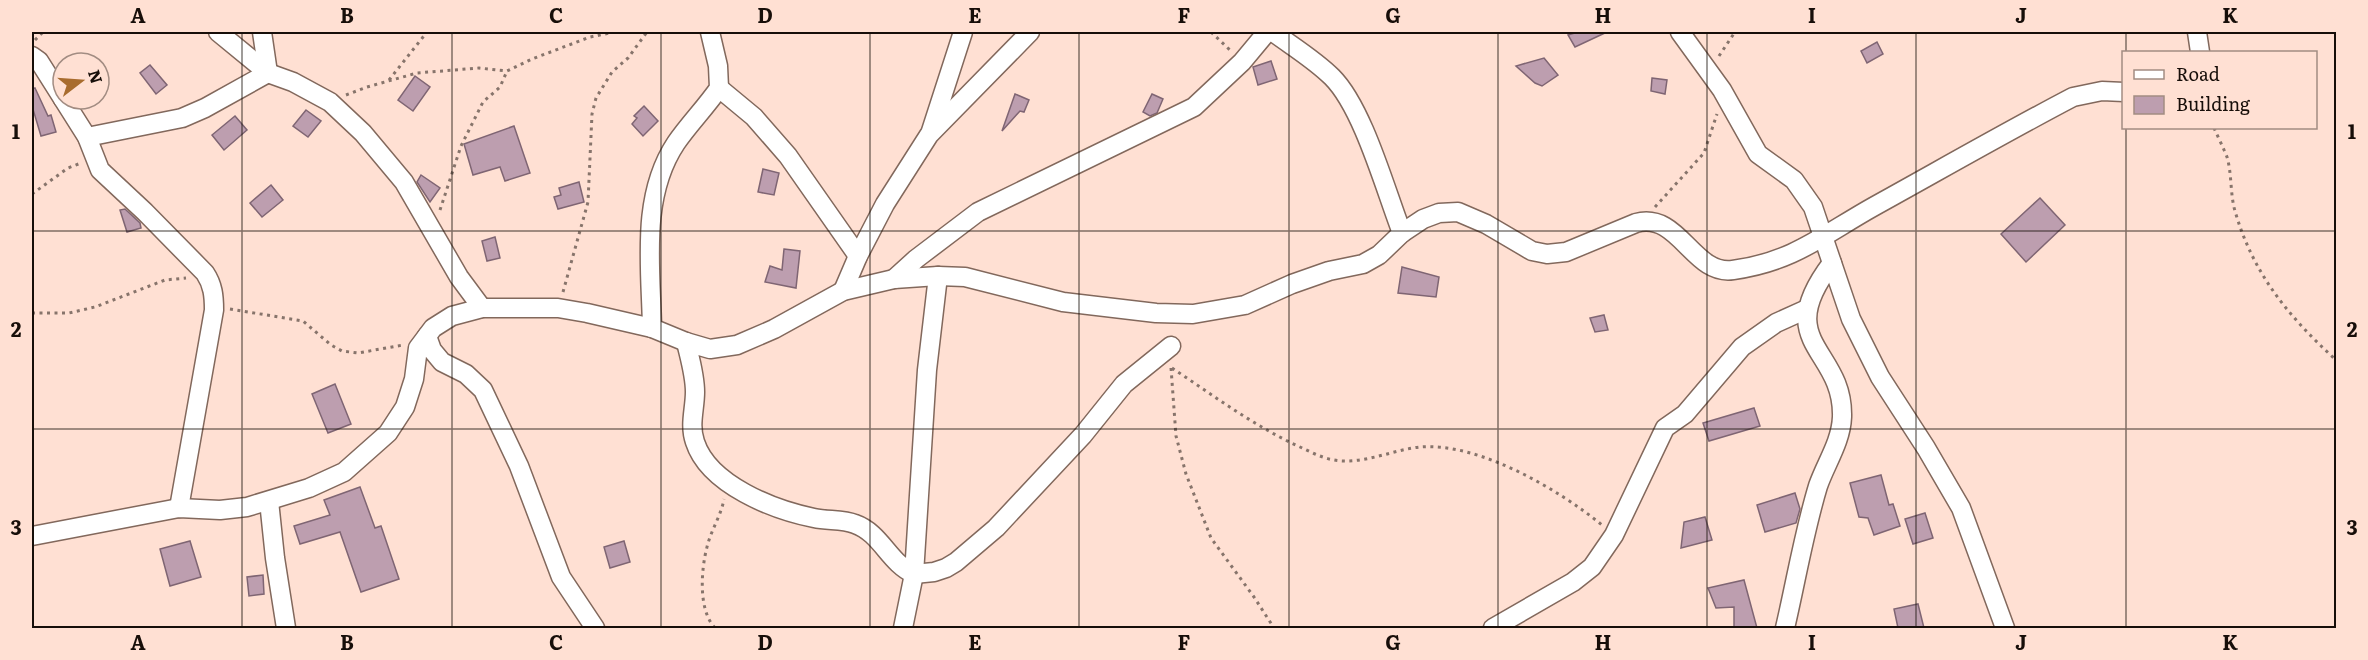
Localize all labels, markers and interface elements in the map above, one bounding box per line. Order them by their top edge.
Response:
text: A [130,0,146,29]
text: B [340,0,354,29]
text: C [549,0,563,29]
text: D [757,0,773,29]
text: E [968,0,982,29]
text: F [1178,0,1191,29]
text: G [1385,0,1401,29]
text: H [1595,0,1611,29]
text: I [1808,0,1816,29]
text: J [2015,0,2027,29]
text: K [2222,0,2238,29]
north arrow [51,51,111,111]
legend [2122,51,2317,129]
text: Road [2176,60,2220,87]
text: N [83,66,110,86]
text: Building [2176,90,2251,117]
text: 1 [12,115,20,145]
text: 1 [2348,115,2356,145]
text: 2 [11,313,22,343]
text: 2 [2347,313,2358,343]
text: 3 [10,511,22,541]
text: 3 [2346,511,2358,541]
text: A [130,626,146,656]
text: B [340,626,354,656]
text: C [549,626,563,656]
text: D [757,626,773,656]
text: E [968,626,982,656]
text: F [1178,626,1191,656]
text: G [1385,626,1401,656]
text: H [1595,626,1611,656]
text: I [1808,626,1816,656]
text: J [2015,626,2027,656]
text: K [2222,626,2238,656]

